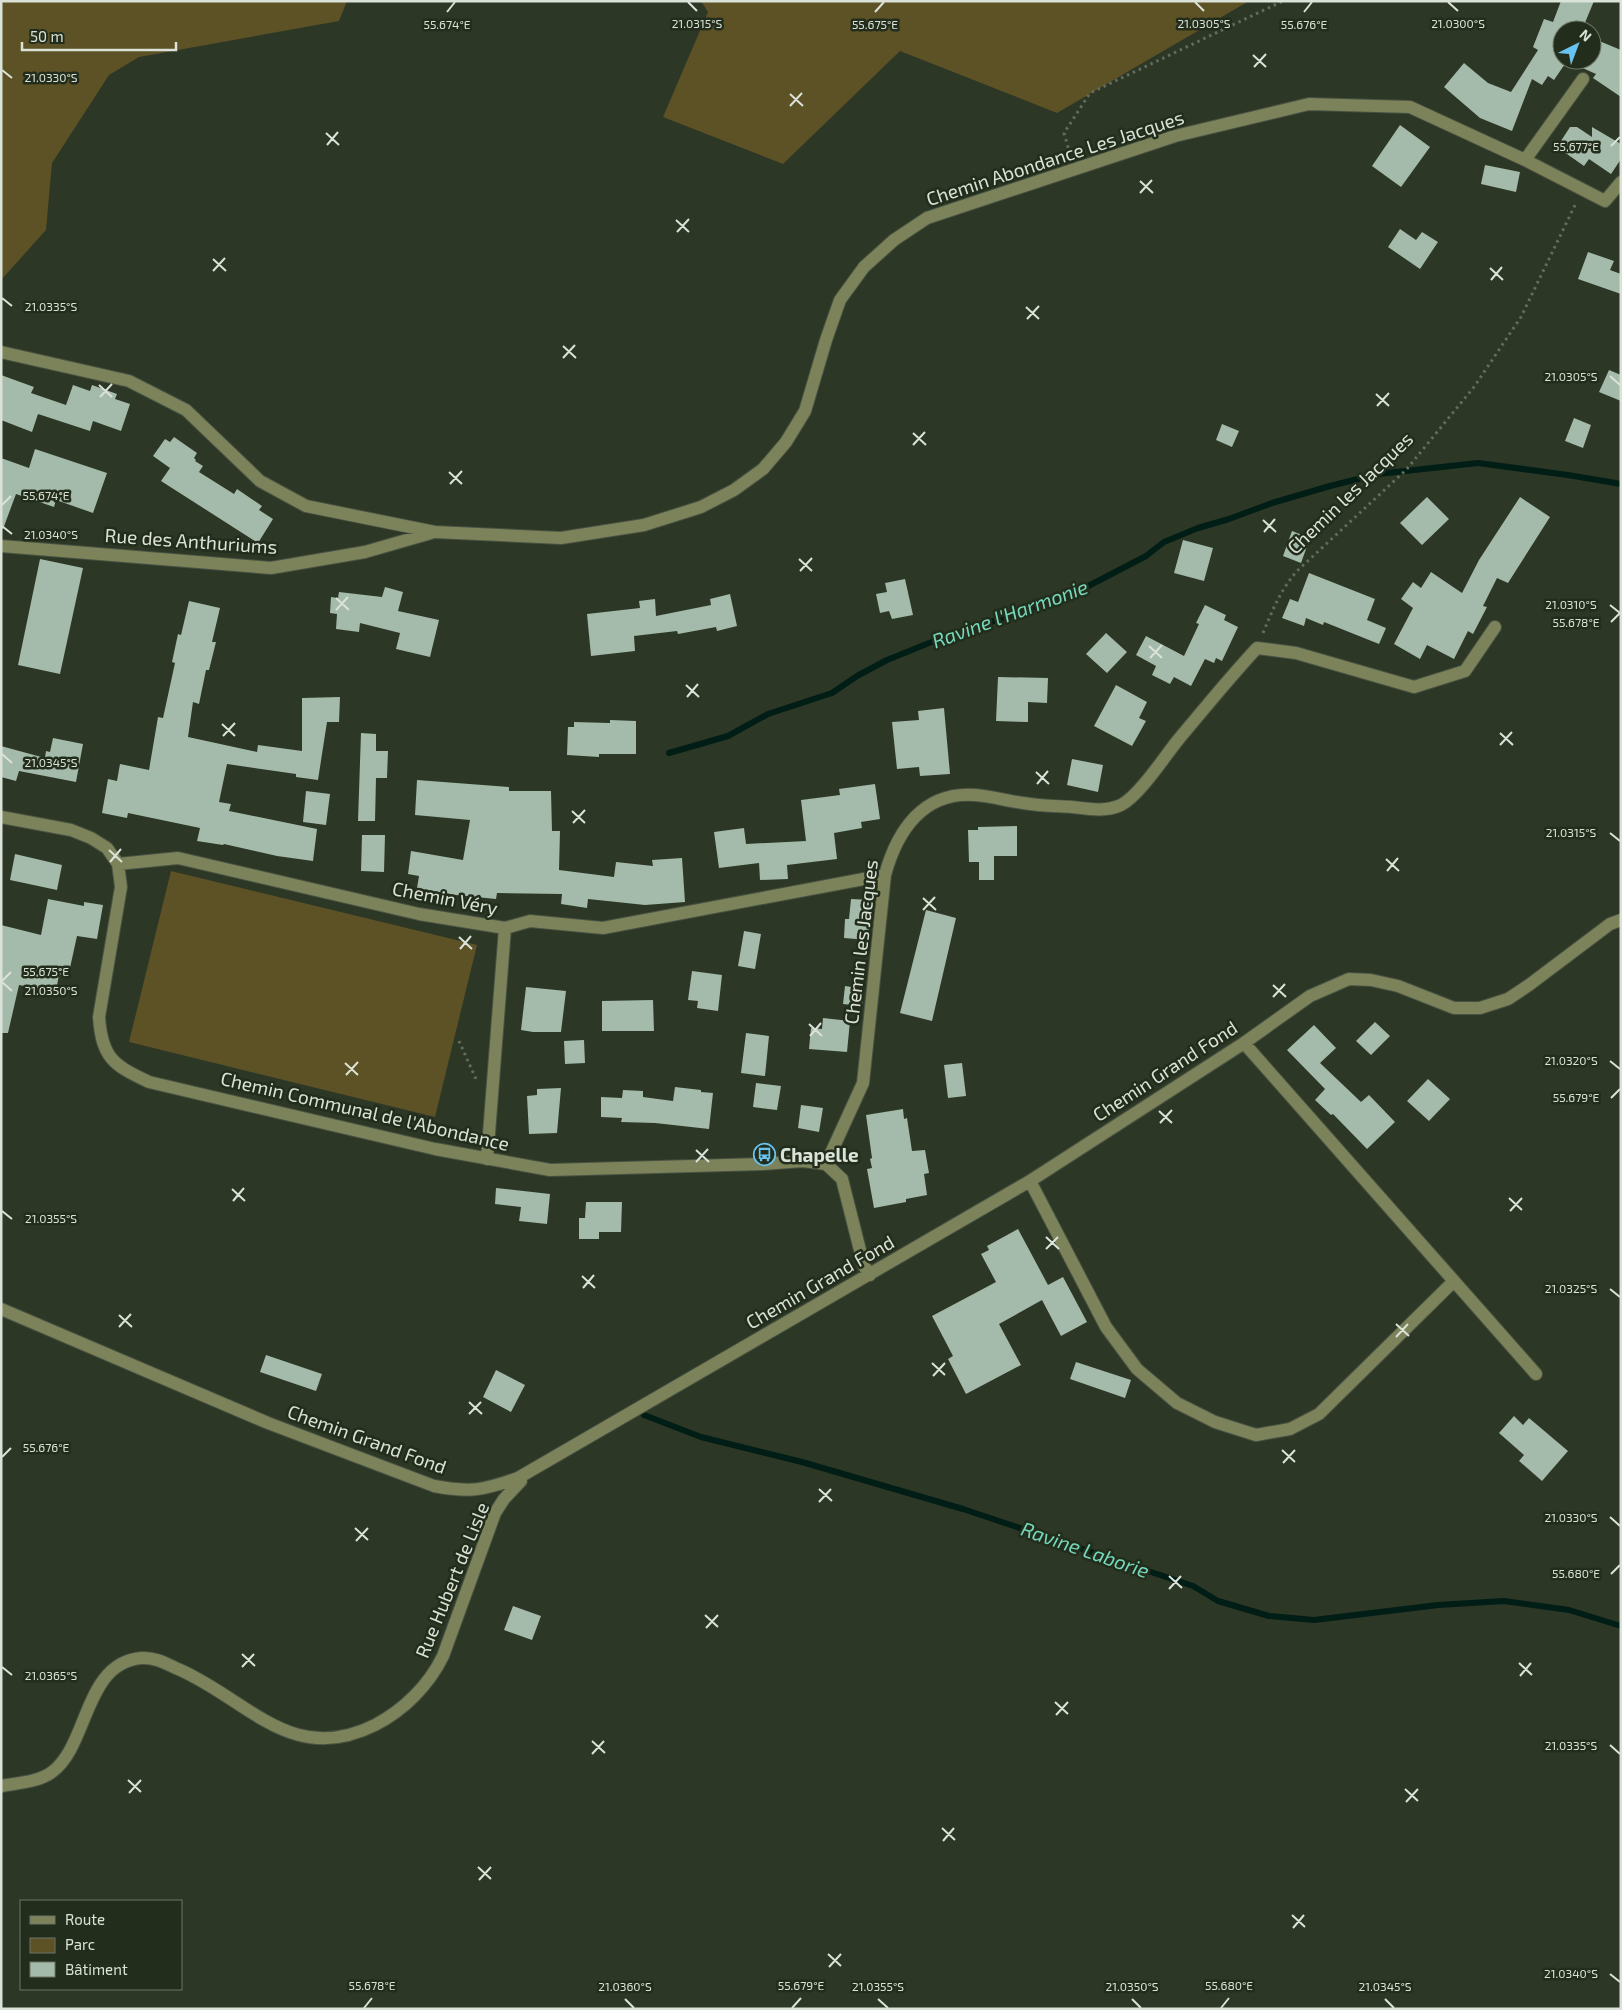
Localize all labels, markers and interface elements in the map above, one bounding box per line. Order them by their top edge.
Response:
text: 21.0315°S [672,16,722,30]
text: 21.0305°S [1178,16,1231,30]
text: 21.0300°S [1431,16,1485,30]
text: 55.674°E [423,17,471,31]
text: 55.675°E [852,17,898,31]
text: 55.676°E [1281,17,1328,31]
scale bar [22,20,176,52]
north arrow [1552,20,1602,70]
text: N [1577,25,1595,45]
text: 50 m [30,27,64,45]
text: 21.0330°S [24,70,78,84]
street label: Chemin Abondance Les Jacques [923,105,1187,210]
text: 55.677°E [1553,139,1599,153]
text: 21.0335°S [25,299,77,313]
text: 21.0305°S [1545,369,1598,383]
street label: Chemin les Jacques [1282,427,1417,558]
text: 55.674°E [22,488,70,502]
street label: Rue des Anthuriums [104,523,278,558]
text: 21.0340°S [24,527,78,541]
water label: Ravine l'Harmonie [928,574,1091,652]
text: 21.0310°S [1545,597,1597,611]
text: 55.678°E [1553,615,1600,629]
text: 21.0345°S [24,755,78,769]
text: 21.0315°S [1546,825,1596,839]
street label: Chemin les Jacques [839,858,882,1026]
street label: Chemin Véry [390,876,500,919]
text: 55.675°E [23,964,69,978]
text: 21.0350°S [25,983,78,997]
street label: Chemin Grand Fond [1088,1015,1241,1126]
text: 21.0320°S [1544,1053,1598,1067]
street label: Chemin Communal de l'Abondance [219,1066,512,1155]
text: 55.679°E [1553,1090,1600,1104]
bus stop icon: Chapelle [752,1143,776,1167]
place label: Chapelle [780,1143,859,1166]
text: 21.0355°S [25,1211,77,1225]
street label: Chemin Grand Fond [741,1230,898,1333]
text: 21.0325°S [1545,1281,1597,1295]
street label: Chemin Grand Fond [285,1399,450,1478]
text: 55.676°E [23,1440,70,1454]
street label: Rue Hubert de Lisle [410,1499,493,1661]
text: 21.0330°S [1544,1510,1598,1524]
water label: Ravine Laborie [1018,1516,1153,1582]
text: 55.680°E [1552,1566,1600,1580]
text: 21.0365°S [25,1668,78,1682]
text: 21.0335°S [1545,1738,1597,1752]
legend [20,1900,182,1990]
text: Route [65,1910,105,1928]
text: Parc [65,1935,95,1953]
text: Bâtiment [65,1960,128,1978]
text: 21.0340°S [1544,1966,1598,1980]
text: 55.678°E [349,1978,396,1992]
text: 55.679°E [778,1978,825,1992]
text: 55.680°E [1205,1978,1253,1992]
text: 21.0360°S [598,1979,652,1993]
text: 21.0355°S [852,1979,904,1993]
text: 21.0350°S [1106,1979,1159,1993]
text: 21.0345°S [1358,1979,1412,1993]

